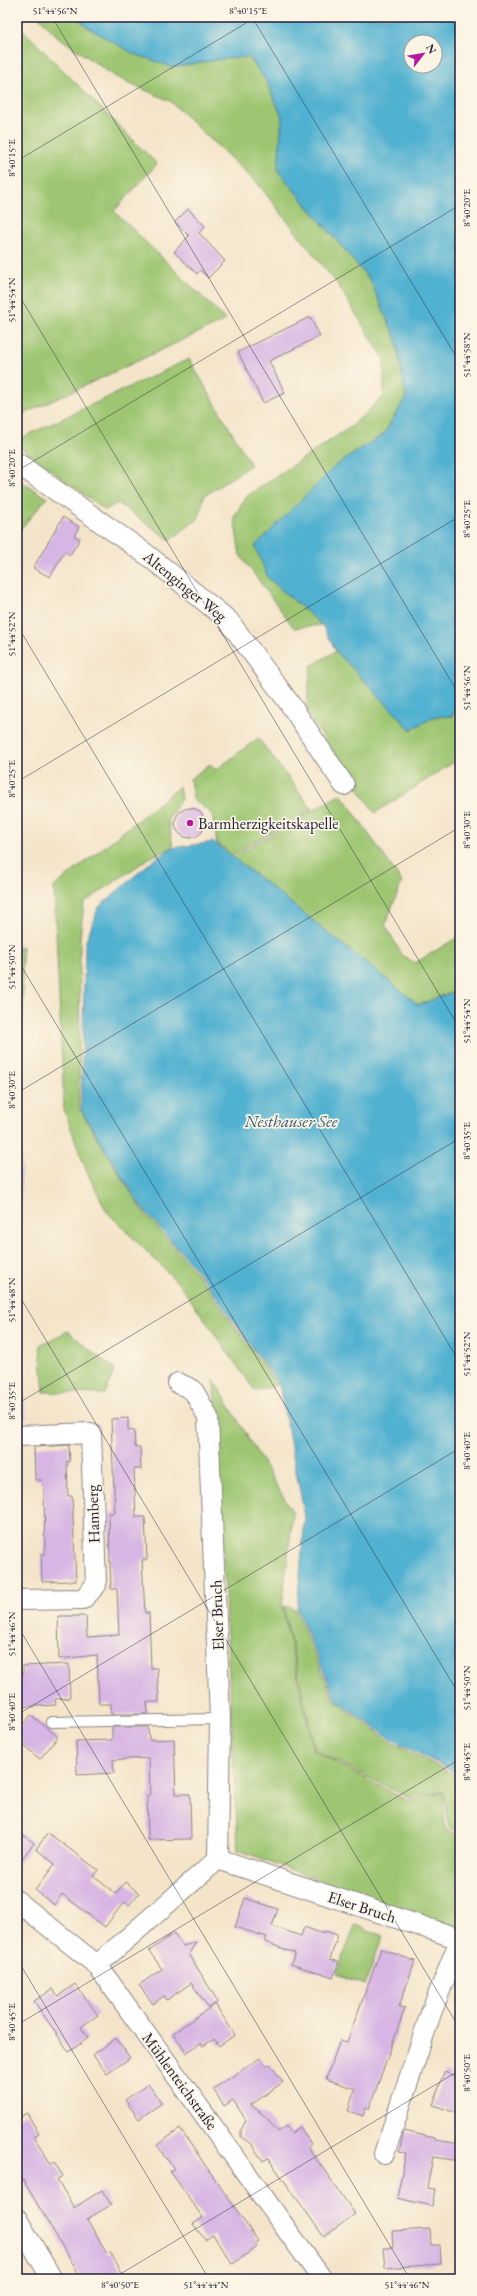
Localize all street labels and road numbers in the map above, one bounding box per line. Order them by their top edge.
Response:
street label: Altenginger Weg [138,545,232,627]
street label: Hamberg [81,1483,105,1544]
street label: Elser Bruch [205,1579,229,1651]
street label: Elser Bruch [325,1886,399,1928]
street label: Mühlenteichstraße [137,2028,223,2134]

